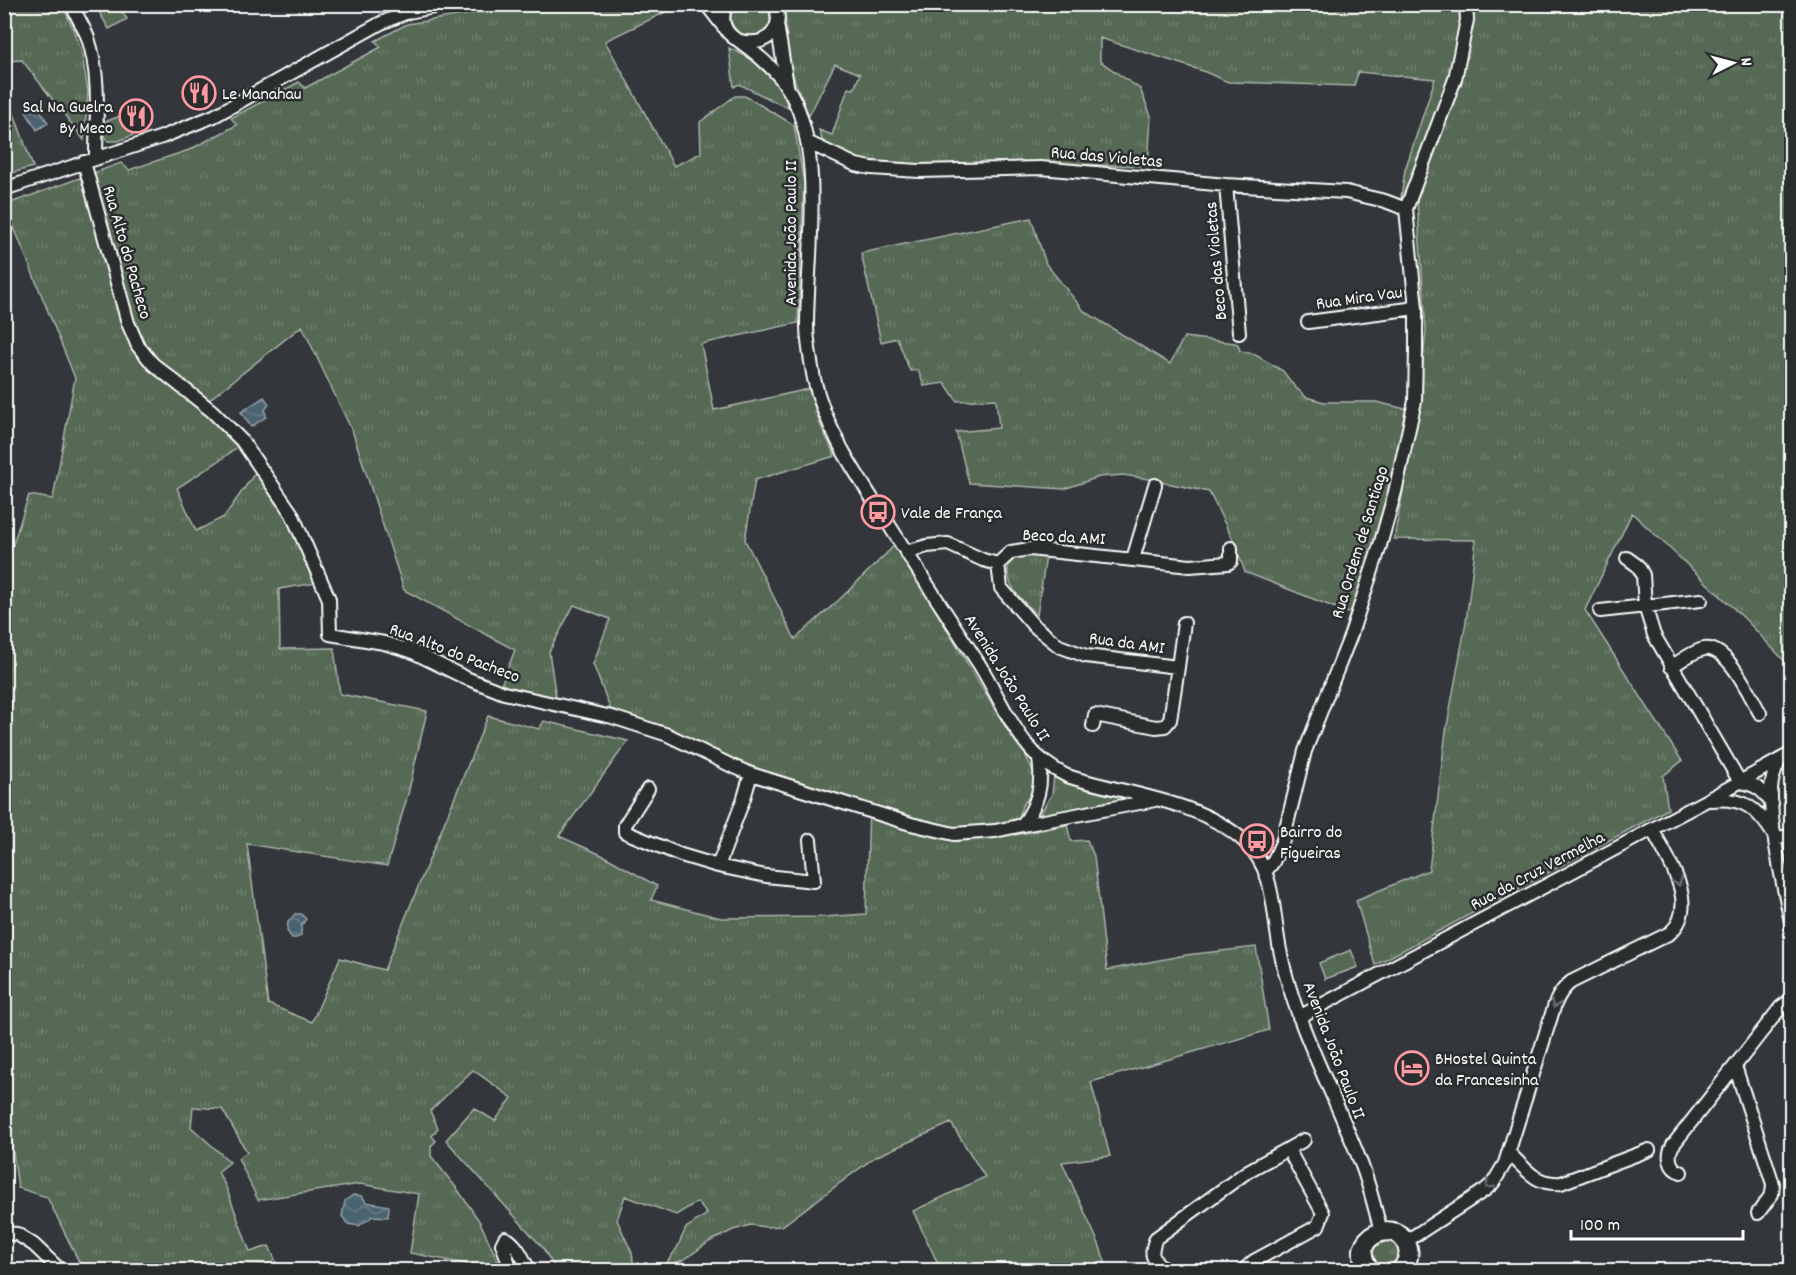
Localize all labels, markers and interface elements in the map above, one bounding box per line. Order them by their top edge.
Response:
north arrow [1703,33,1763,93]
text: N [1734,57,1757,67]
restaurant icon: Le Manahau [181,75,217,111]
place label: Le Manahau [222,83,302,108]
place label: Sal Na Guelra By Meco [23,96,114,142]
restaurant icon: Sal Na Guelra By Meco [118,98,154,134]
street label: Rua das Violetas [1050,141,1164,176]
street label: Avenida João Paulo II [780,160,805,306]
street label: Rua Alto do Pacheco [95,183,157,322]
street label: Beco das Violetas [1200,200,1235,321]
street label: Rua Mira Vau [1315,281,1404,318]
street label: Rua Ordem de Santiago [1326,463,1397,622]
bus stop icon: Vale de França [860,494,896,530]
place label: Vale de França [901,502,1003,527]
street label: Beco da AMI [1022,524,1106,553]
street label: Avenida João Paulo II [957,610,1055,747]
street label: Rua Alto do Pacheco [385,618,523,691]
street label: Rua da AMI [1087,627,1166,662]
place label: Bairro do Figueiras [1280,821,1342,867]
bus stop icon: Bairro do Figueiras [1239,823,1275,859]
street label: Rua da Cruz Vermelha [1467,826,1610,918]
one-way arrow [1670,876,1683,886]
street label: Avenida João Paulo II [1295,978,1371,1124]
one-way arrow [1550,998,1563,1009]
place label: BHostel Quinta da Francesinha [1435,1048,1539,1094]
hotel icon: BHostel Quinta da Francesinha [1394,1050,1430,1086]
one-way arrow [1485,1178,1496,1189]
scale bar [1571,1203,1744,1241]
text: 100 m [1580,1214,1620,1239]

